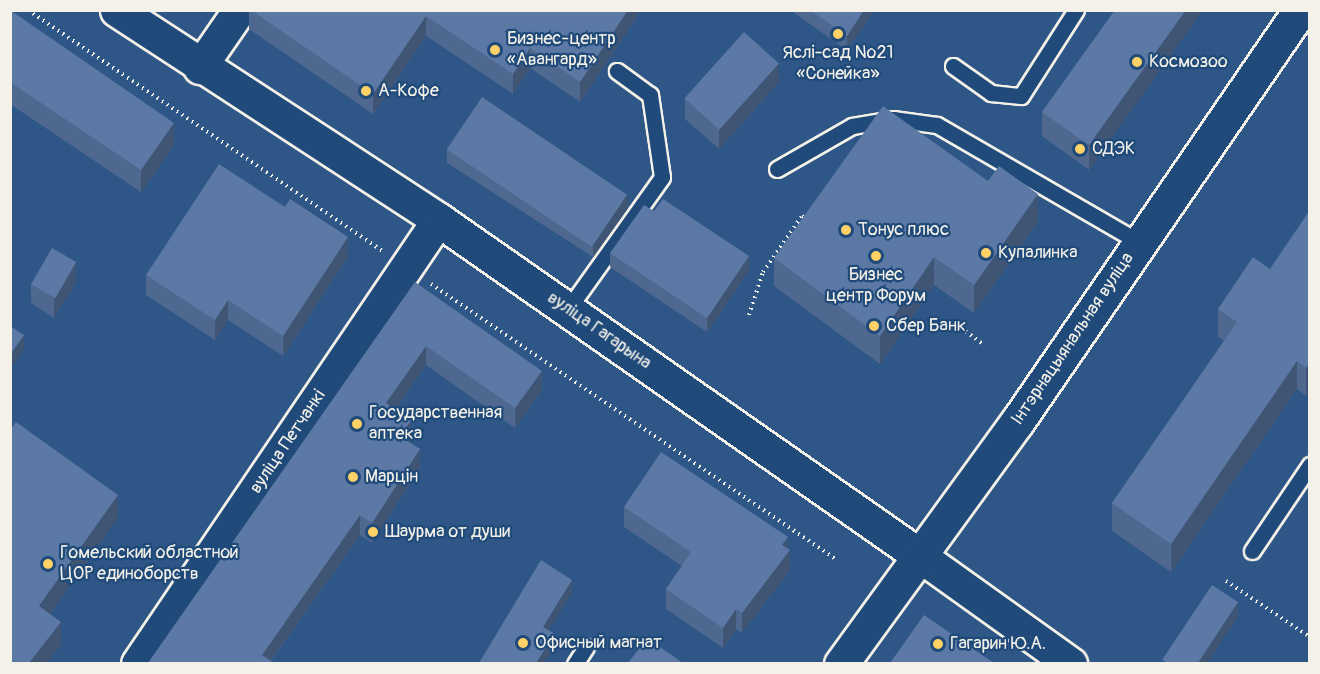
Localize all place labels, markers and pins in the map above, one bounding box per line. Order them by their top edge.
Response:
marker: Яслі-сад №21 «Сонейка» [831,27,845,41]
place label: Бизнес-центр «Авангард» [507,29,616,72]
marker: Бизнес-центр «Авангард» [488,43,502,57]
place label: Яслі-сад №21 «Сонейка» [782,43,894,86]
place label: Космозоо [1149,51,1228,73]
marker: Космозоо [1130,55,1144,69]
place label: А-Кофе [378,80,439,102]
marker: А-Кофе [359,84,373,98]
place label: СДЭК [1092,138,1135,160]
marker: СДЭК [1073,142,1087,156]
place label: Тонус плюс [858,219,949,241]
marker: Тонус плюс [839,223,853,237]
place label: Купалинка [998,242,1078,264]
marker: Купалинка [979,246,993,260]
marker: Бизнес центр Форум [869,249,883,263]
place label: Бизнес центр Форум [826,265,926,308]
place label: Сбер Банк [886,315,966,337]
marker: Сбер Банк [867,319,881,333]
place label: Государственная аптека [369,403,502,446]
marker: Государственная аптека [350,417,364,431]
place label: Марцін [365,466,418,488]
marker: Марцін [346,470,360,484]
place label: Шаурма от души [385,521,510,543]
marker: Шаурма от души [366,525,380,539]
place label: Гомельский областной ЦОР единоборств [60,543,239,586]
marker: Гомельский областной ЦОР единоборств [41,557,55,571]
place label: Офисный магнат [535,632,662,654]
place label: Гагарин Ю.А. [950,633,1046,655]
marker: Офисный магнат [516,636,530,650]
marker: Гагарин Ю.А. [931,637,945,651]

